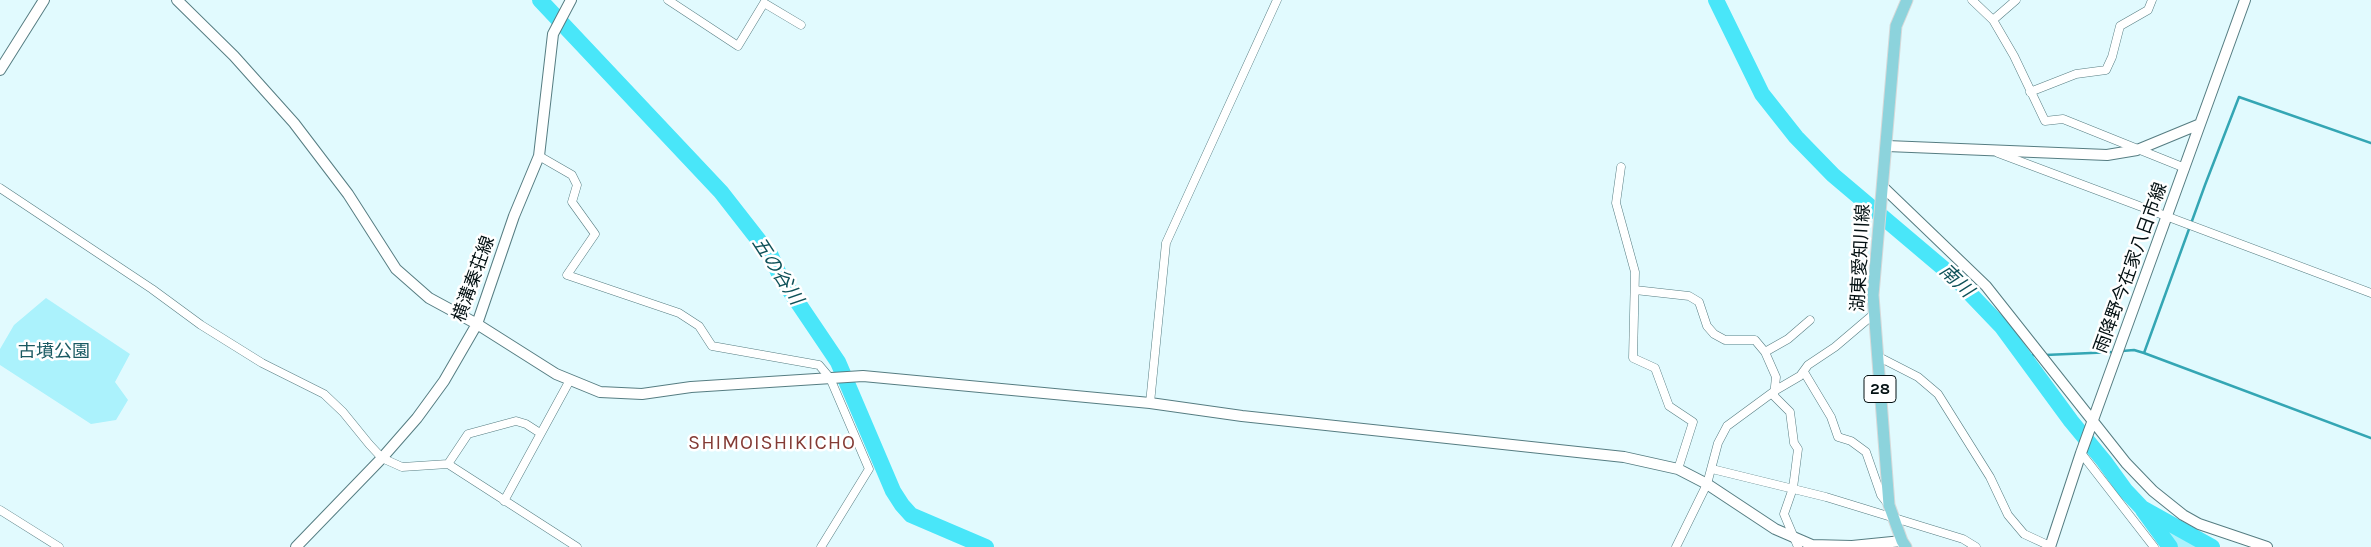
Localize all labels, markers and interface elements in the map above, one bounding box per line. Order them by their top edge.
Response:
street label: 雨降野今在家八日市線 [2090,180,2172,356]
street label: 湖東愛知川線 [1847,204,1875,312]
street label: 横溝秦荘線 [448,233,500,325]
water label: 五の谷川 [747,233,807,309]
water label: 南川 [1934,260,1978,302]
park label: 古墳公園 [18,341,90,363]
road number: 28 [1864,376,1896,402]
district label: SHIMOISHIKICHO [686,431,858,455]

